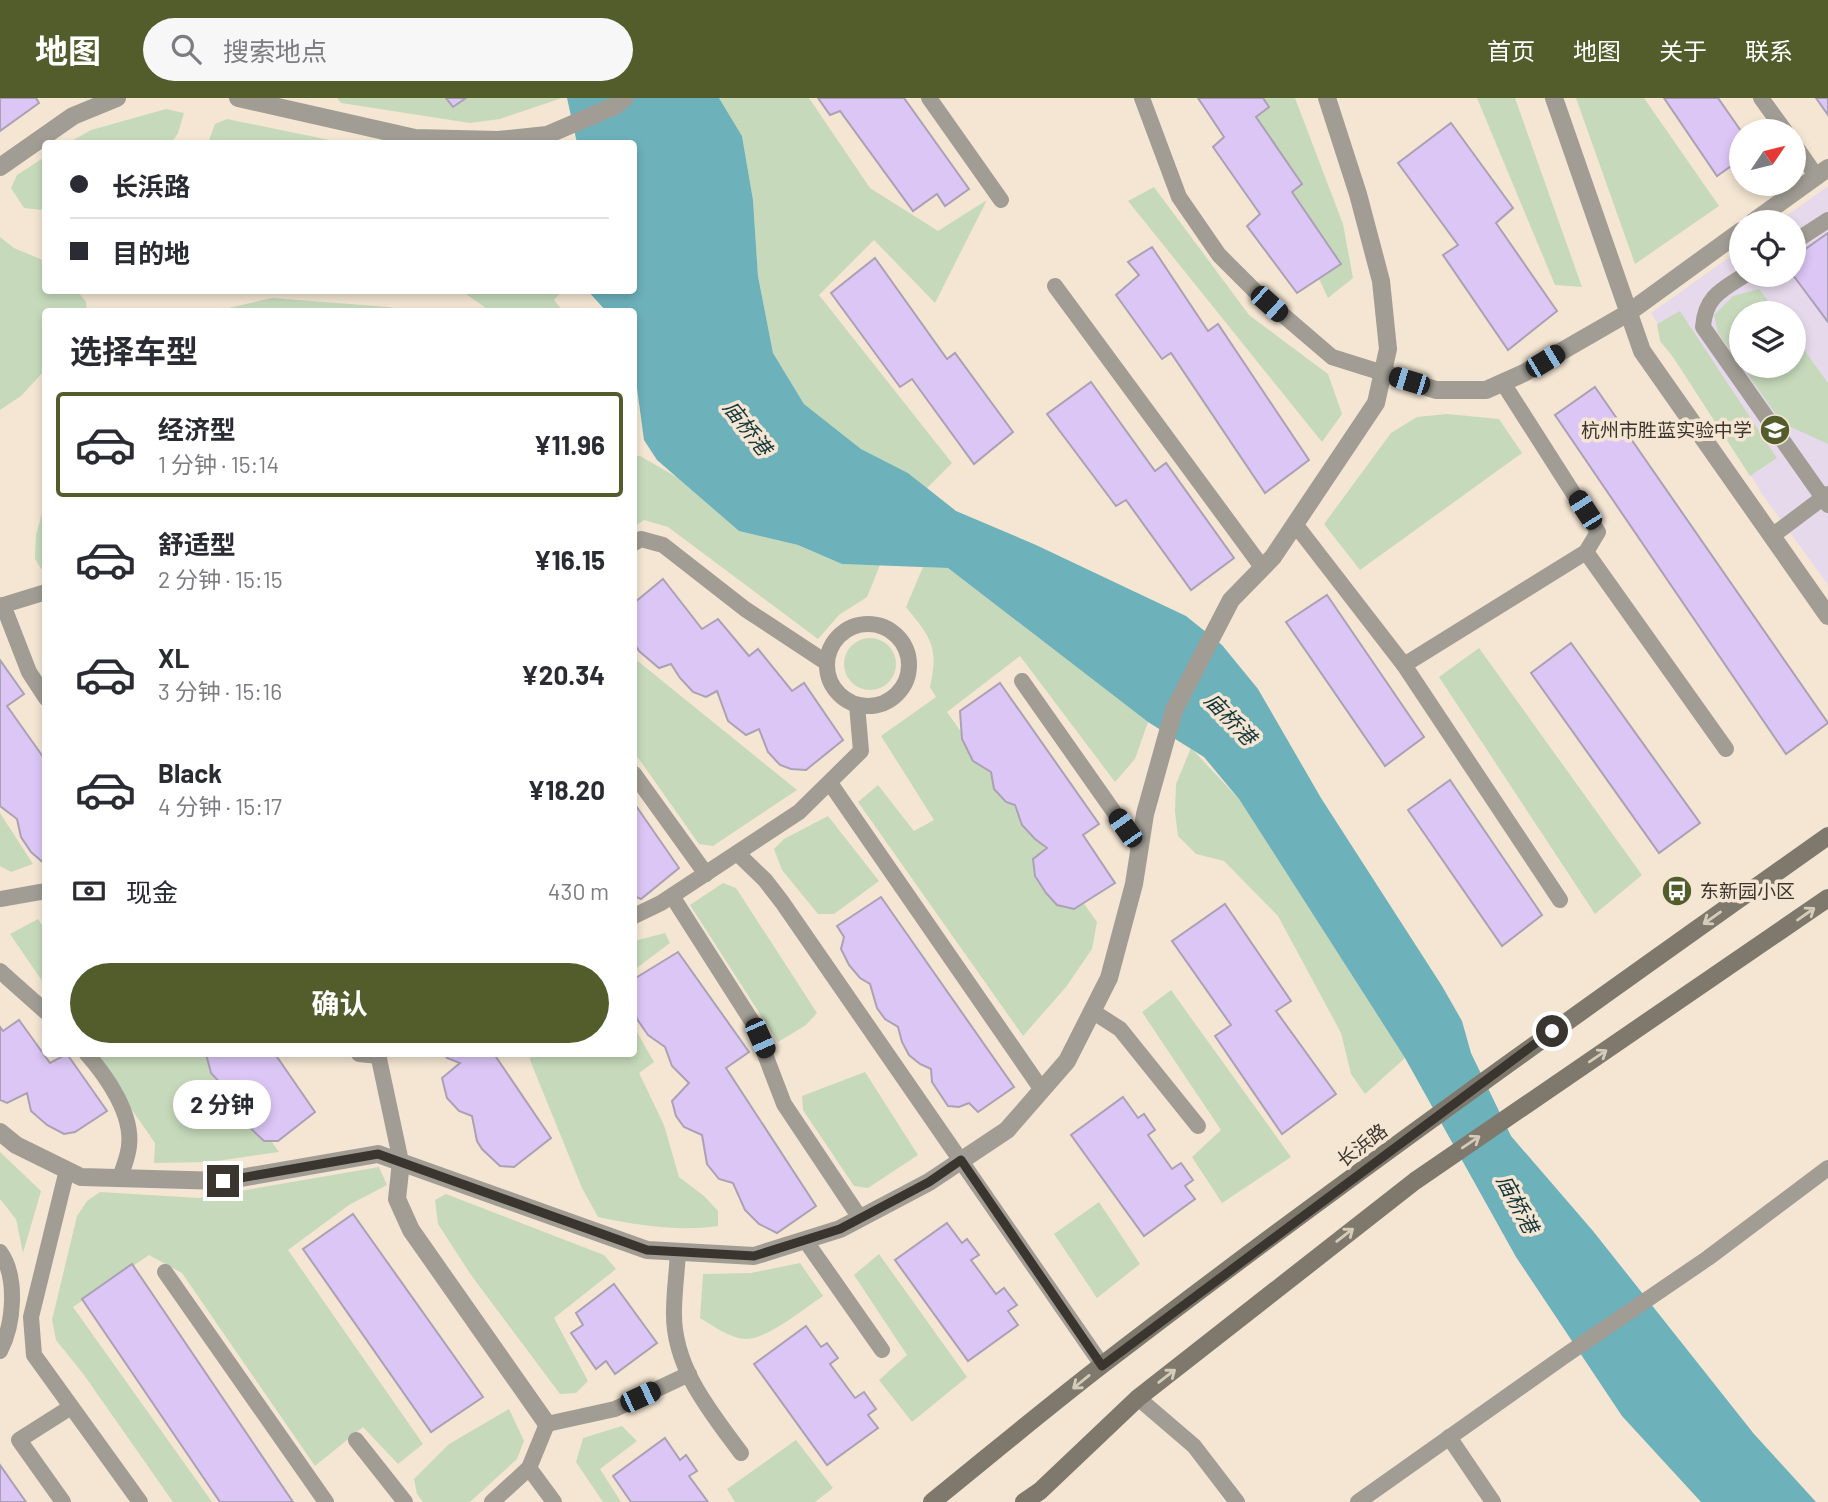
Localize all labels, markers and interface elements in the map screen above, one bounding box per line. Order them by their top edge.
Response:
search box [143,18,633,81]
text: 地图 [35,30,101,70]
icon: search [167,30,205,68]
text: 搜索地点 [223,35,327,66]
text: 首页 [1487,36,1535,65]
text: 地图 [1573,36,1621,65]
text: 关于 [1659,36,1707,65]
text: 联系 [1745,36,1793,65]
north arrow [1729,119,1806,196]
map controls [1729,119,1806,378]
text: 长浜路 [112,170,190,201]
button: locate [1729,210,1806,287]
text: 目的地 [112,237,190,268]
car [1247,282,1292,326]
button: layers [1729,301,1806,378]
text: 选择车型 [70,331,198,369]
car [1522,341,1569,381]
car [1386,365,1433,397]
water label: 庙桥港 [719,395,779,462]
icon: car [74,413,137,476]
text: 经济型 [158,413,236,444]
school or university icon: 杭州市胜蓝实验中学 [1758,413,1792,447]
place label: 杭州市胜蓝实验中学 [1581,418,1752,441]
text: ¥11.96 [534,429,605,460]
text: 1 分钟 · 15:14 [158,450,279,478]
car [1565,487,1606,533]
icon: car [74,528,137,591]
text: 舒适型 [158,528,236,559]
text: ¥16.15 [534,544,605,575]
text: 2 分钟 · 15:15 [158,565,283,593]
text: XL [158,642,189,673]
icon: car [74,643,137,706]
text: ¥20.34 [521,659,605,690]
text: 3 分钟 · 15:16 [158,677,282,705]
water label: 庙桥港 [1200,687,1264,751]
text: Black [158,757,222,788]
icon: car [74,758,137,821]
text: ¥18.20 [527,774,605,805]
text: 4 分钟 · 15:17 [158,792,282,820]
car [1105,805,1146,851]
icon: cash [70,872,108,910]
bus stop icon: 东新园小区 [1660,874,1694,908]
text: 现金 [126,876,178,907]
text: 430 m [548,877,609,905]
place label: 东新园小区 [1700,879,1795,902]
one-way arrow [1796,907,1815,921]
one-way arrow [1703,911,1722,925]
button: 确认 [70,963,609,1043]
car [742,1015,779,1061]
route start [1536,1015,1568,1047]
one-way arrow [1588,1049,1607,1063]
callout: 2 分钟 [174,1080,272,1128]
text: 2 分钟 [190,1090,254,1118]
street label: 长浜路 [1332,1118,1391,1171]
one-way arrow [1461,1135,1480,1149]
route end [207,1165,239,1197]
water label: 庙桥港 [1492,1170,1546,1240]
one-way arrow [1336,1227,1354,1243]
one-way arrow [1157,1368,1175,1383]
one-way arrow [1072,1374,1091,1389]
car [617,1379,664,1415]

